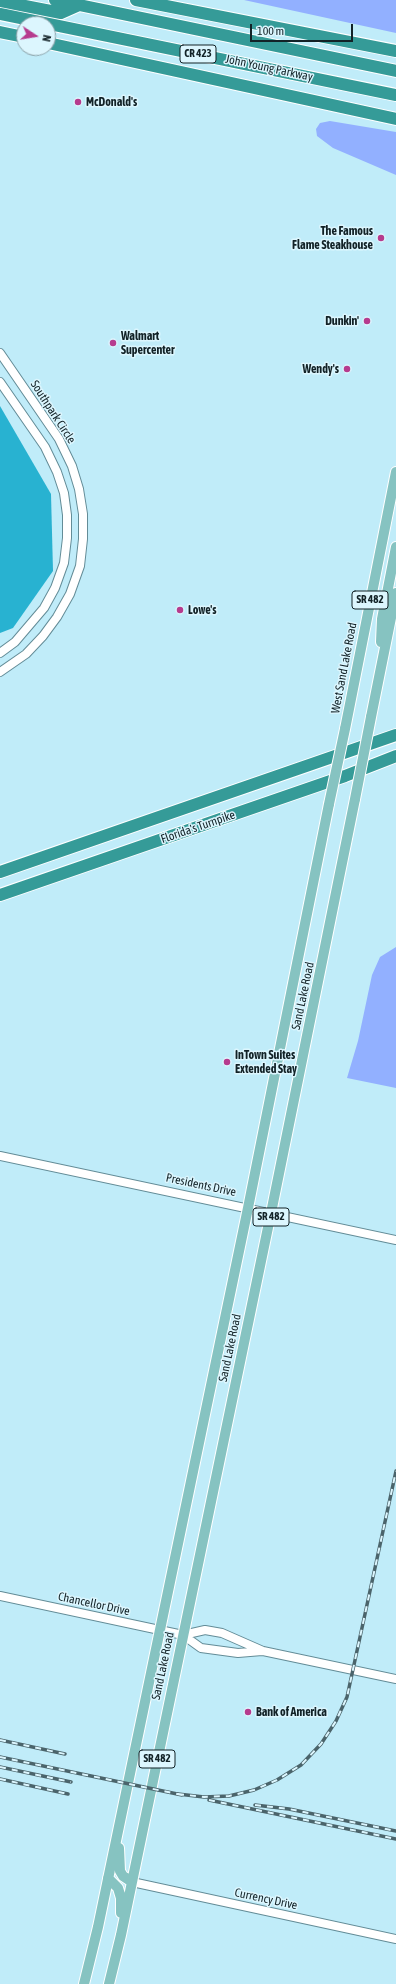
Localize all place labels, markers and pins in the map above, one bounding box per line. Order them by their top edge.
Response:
place label: McDonald's [86,95,137,109]
marker: McDonald's [73,97,83,107]
place label: The Famous Flame Steakhouse [292,224,373,252]
marker: The Famous Flame Steakhouse [376,233,386,243]
place label: Dunkin' [325,314,359,328]
marker: Dunkin' [362,316,372,326]
place label: Walmart Supercenter [121,329,175,357]
marker: Walmart Supercenter [108,338,118,348]
place label: Wendy's [303,362,339,376]
marker: Wendy's [342,364,352,374]
place label: Lowe's [188,603,216,617]
marker: Lowe's [175,605,185,615]
place label: InTown Suites Extended Stay [235,1048,297,1076]
marker: InTown Suites Extended Stay [222,1057,232,1067]
place label: Bank of America [256,1705,327,1719]
marker: Bank of America [243,1707,253,1717]

